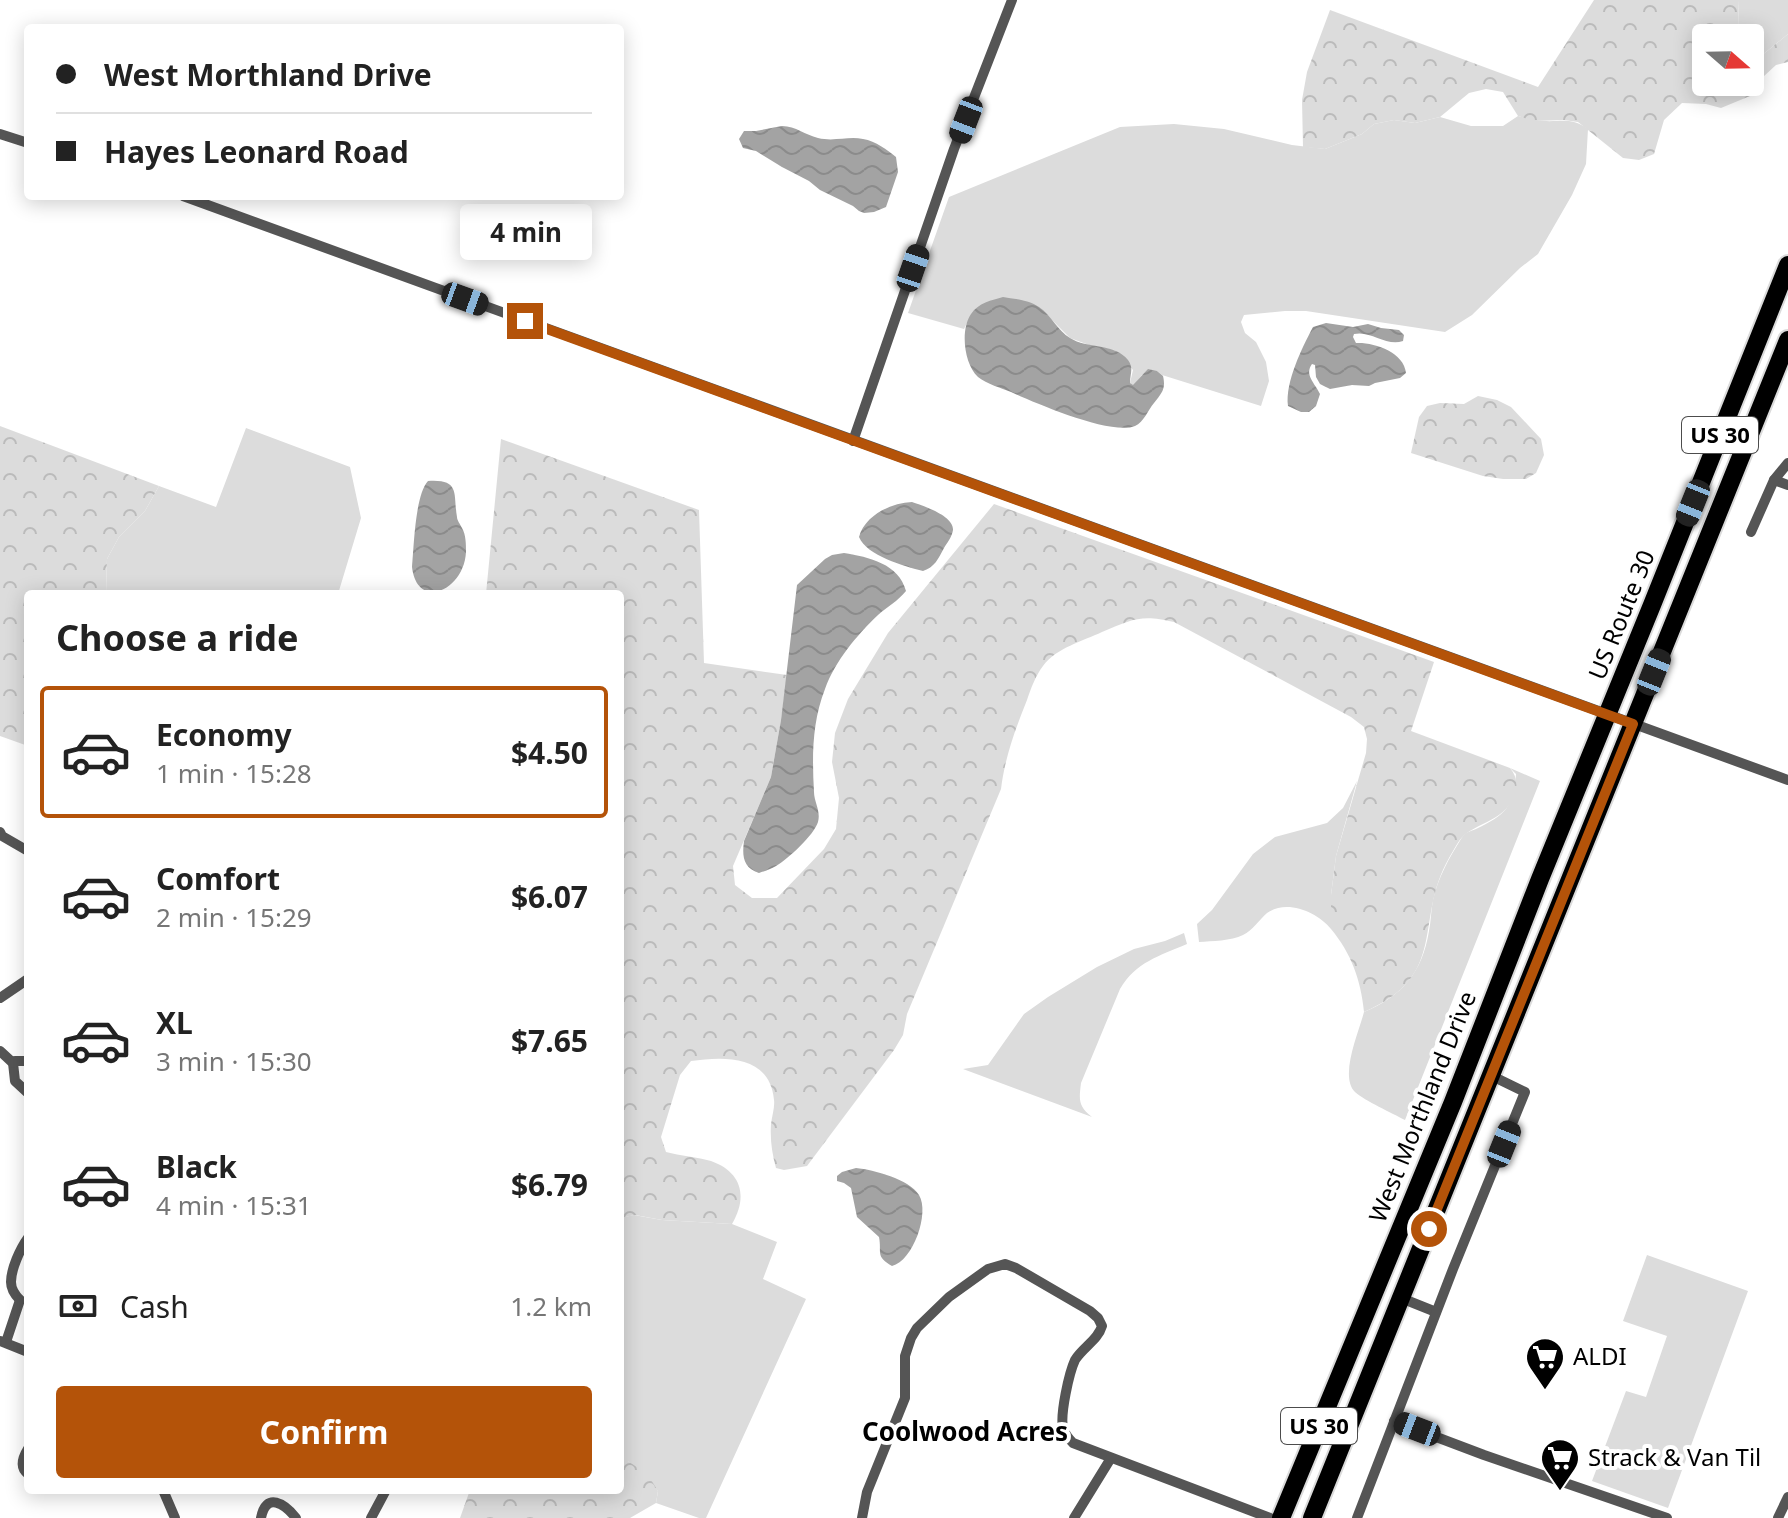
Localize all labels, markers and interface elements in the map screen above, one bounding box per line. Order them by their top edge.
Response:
north arrow [1692,24,1764,96]
map controls [1692,24,1764,96]
text: West Morthland Drive [104,54,432,95]
car [946,93,986,147]
text: Hayes Leonard Road [104,131,409,172]
callout: 4 min [459,205,591,261]
text: 4 min [490,214,562,250]
car [894,241,932,295]
car [438,280,492,318]
route end [507,303,543,339]
road number: US 30 [1682,417,1758,453]
car [1673,476,1713,530]
street label: US Route 30 [1580,545,1662,684]
text: Choose a ride [56,613,298,662]
car [1634,645,1674,699]
text: Economy [156,714,292,755]
icon: car [60,716,132,788]
text: $4.50 [511,732,588,773]
text: 1 min · 15:28 [156,755,312,791]
text: Comfort [156,858,280,899]
icon: car [60,860,132,932]
text: $6.07 [511,876,588,917]
text: 2 min · 15:29 [156,899,312,935]
street label: West Morthland Drive [1360,986,1483,1227]
text: XL [156,1002,193,1043]
icon: car [60,1004,132,1076]
text: $7.65 [511,1020,588,1061]
text: 3 min · 15:30 [156,1043,312,1079]
car [1484,1117,1524,1171]
text: Black [156,1146,237,1187]
icon: car [60,1148,132,1220]
text: $6.79 [511,1164,588,1205]
text: 4 min · 15:31 [156,1187,312,1223]
route start [1411,1211,1447,1247]
icon: cash [56,1284,100,1328]
text: Cash [120,1286,189,1327]
text: 1.2 km [510,1288,592,1324]
supermarket icon: ALDI [1524,1336,1566,1391]
place label: ALDI [1573,1339,1627,1372]
button: Confirm [56,1386,592,1478]
road number: US 30 [1281,1408,1357,1444]
car [1390,1409,1444,1449]
district label: Coolwood Acres [862,1413,1068,1449]
supermarket icon: Strack & Van Til [1539,1437,1581,1492]
place label: Strack & Van Til [1588,1440,1761,1473]

